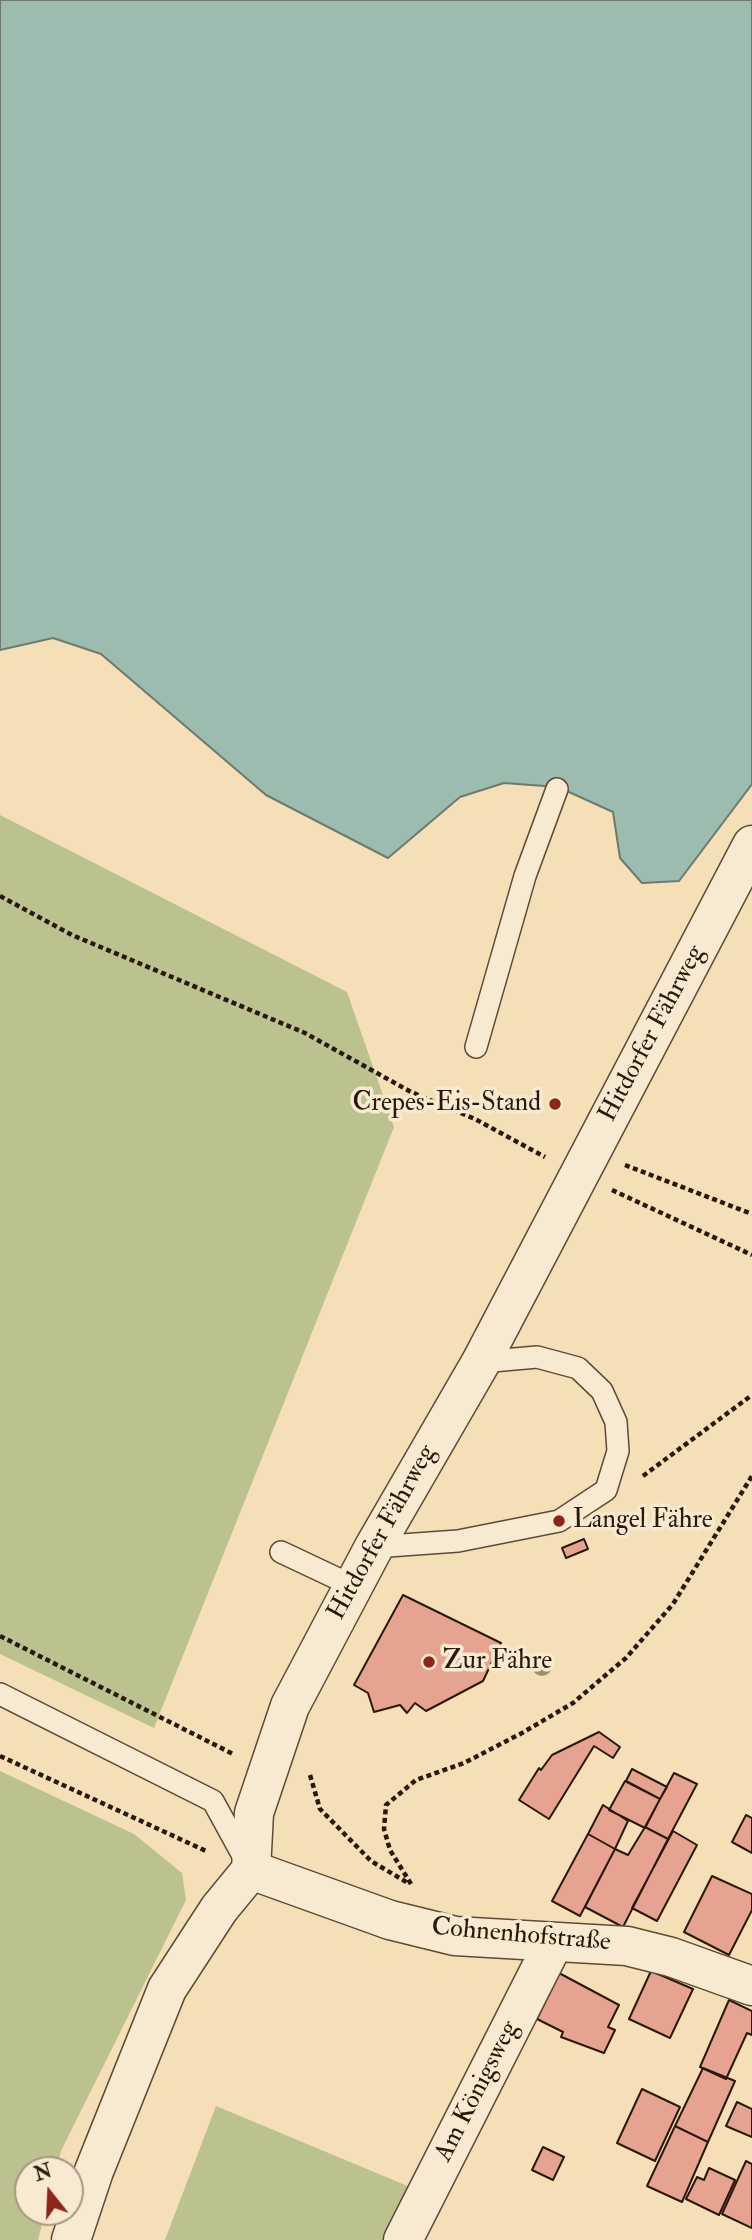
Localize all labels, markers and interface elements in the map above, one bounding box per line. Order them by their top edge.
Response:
street label: Hitdorfer Fährweg [593,940,713,1128]
place label: Crepes-Eis-Stand [353,1088,541,1120]
marker: Crepes-Eis-Stand [547,1096,563,1112]
street label: Hitdorfer Fährweg [322,1440,444,1626]
place label: Langel Fähre [573,1505,713,1537]
marker: Langel Fähre [551,1513,567,1529]
place label: Zur Fähre [443,1646,552,1678]
marker: Zur Fähre [421,1654,437,1670]
street label: Cohnenhofstraße [430,1913,612,1959]
street label: Am Königsweg [429,2016,527,2168]
north arrow [14,2156,84,2226]
text: N [31,2159,55,2187]

